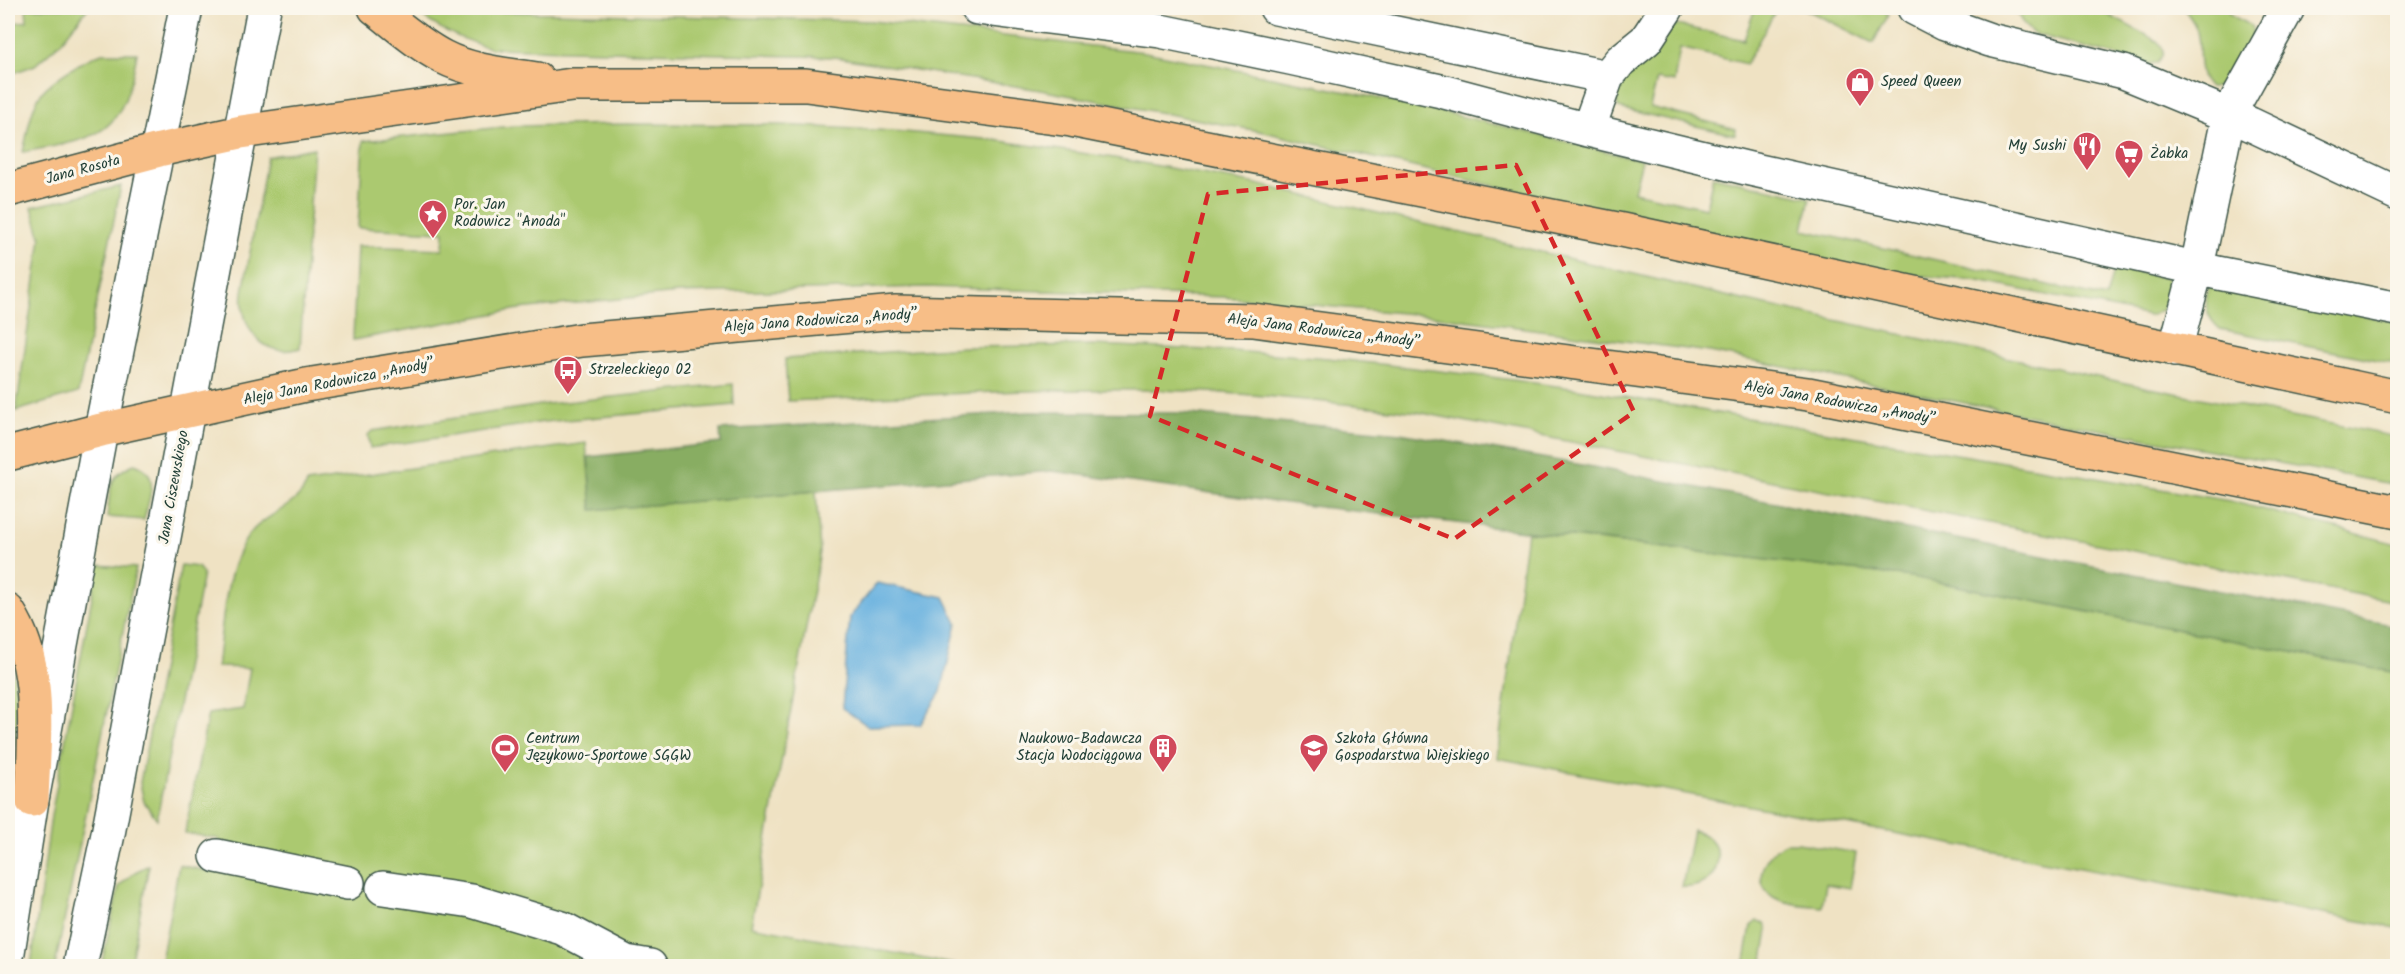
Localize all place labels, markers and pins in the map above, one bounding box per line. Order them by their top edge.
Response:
shop icon: Speed Queen [1844,66,1876,108]
place label: Speed Queen [1881,70,1961,94]
restaurant icon: My Sushi [2071,130,2103,172]
place label: My Sushi [2008,134,2067,158]
supermarket icon: Żabka [2113,138,2145,180]
place label: Żabka [2150,142,2188,166]
place label: Por. Jan Rodowicz "Anoda" [454,193,565,234]
place icon: Por. Jan Rodowicz "Anoda" [417,198,449,240]
bus stop icon: Strzeleckiego 02 [552,354,584,396]
place label: Strzeleckiego 02 [589,358,692,382]
place label: Centrum Językowo-Sportowe SGGW [526,727,691,768]
place label: Naukowo-Badawcza Stacja Wodociągowa [1016,727,1142,768]
place label: Szkoła Główna Gospodarstwa Wiejskiego [1335,727,1490,768]
sports icon: Centrum Językowo-Sportowe SGGW [489,732,521,774]
building icon: Naukowo-Badawcza Stacja Wodociągowa [1147,732,1179,774]
school or university icon: Szkoła Główna Gospodarstwa Wiejskiego [1298,732,1330,774]

